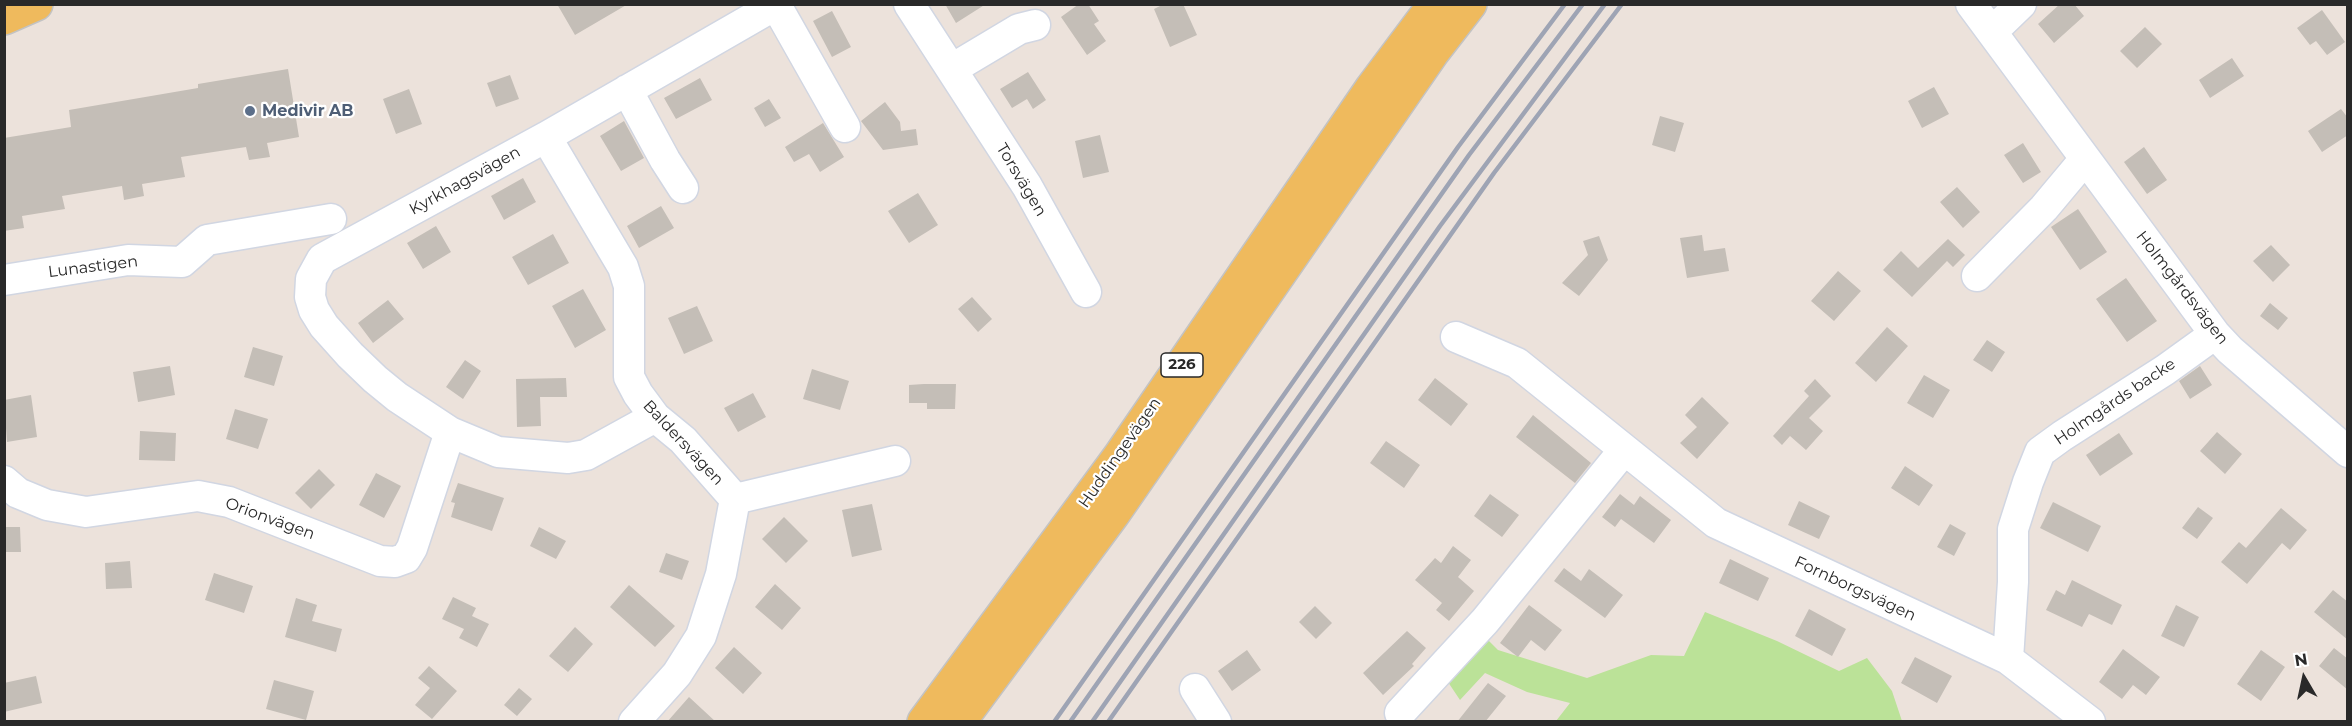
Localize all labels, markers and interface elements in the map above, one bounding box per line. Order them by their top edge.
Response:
place label: Medivir AB [262,101,354,121]
marker: Medivir AB [243,104,257,118]
street label: Torsvägen [992,140,1050,220]
street label: Kyrkhagsvägen [406,143,524,219]
street label: Holmgårdsvägen [2132,227,2232,349]
street label: Lunastigen [47,252,139,282]
road number: 226 [1161,353,1203,377]
street label: Holmgårds backe [2051,354,2179,450]
street label: Huddingevägen [1075,394,1165,512]
street label: Baldersvägen [639,396,727,490]
street label: Orionvägen [223,494,317,544]
street label: Fornborgsvägen [1791,552,1919,626]
north arrow [2274,648,2334,708]
text: N [2293,649,2309,670]

